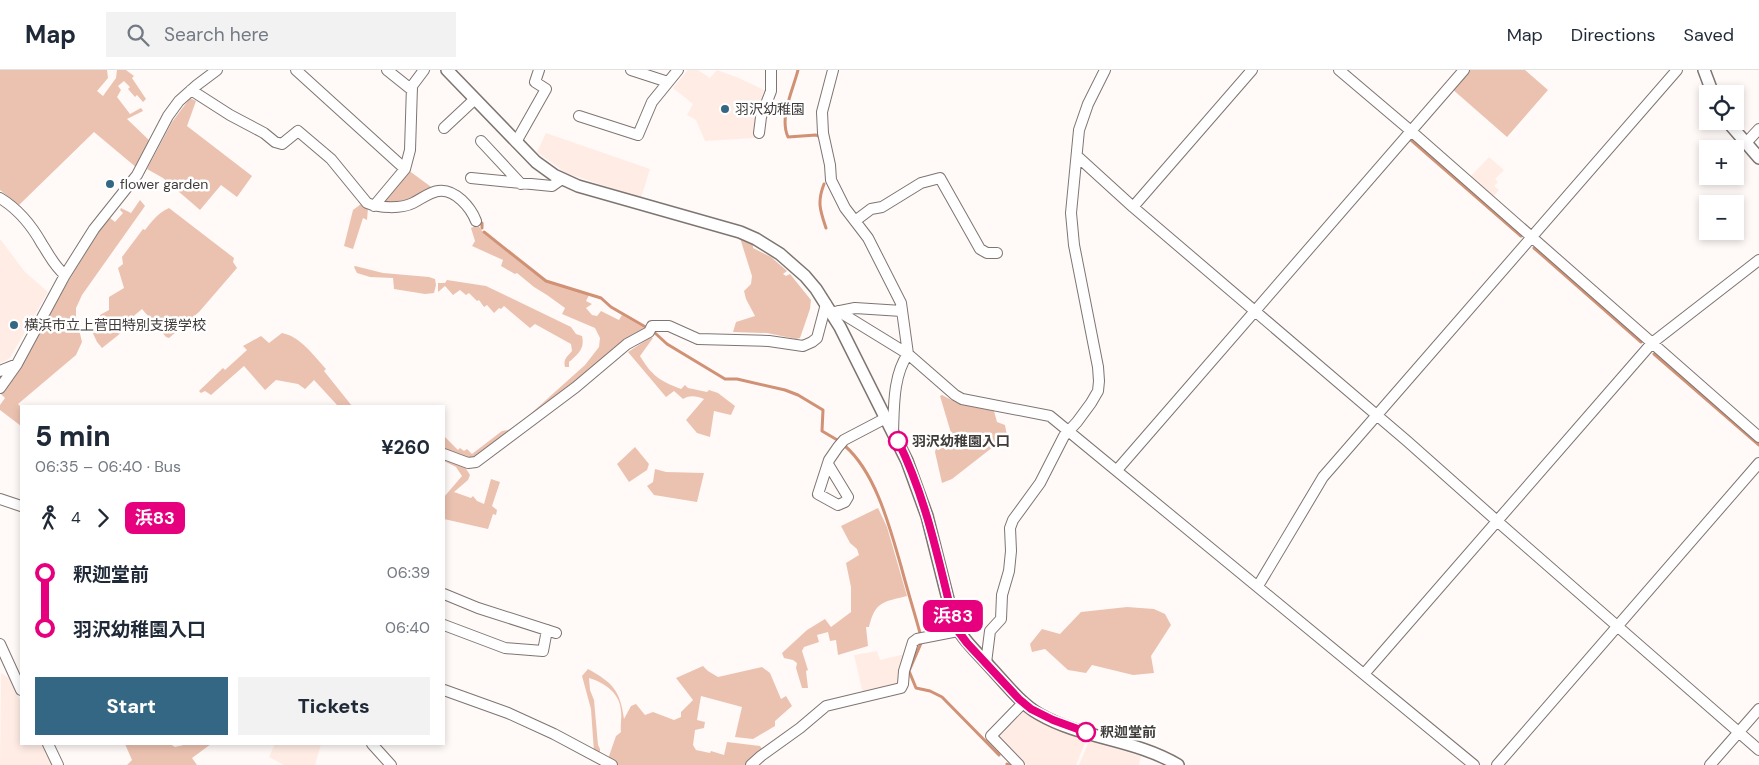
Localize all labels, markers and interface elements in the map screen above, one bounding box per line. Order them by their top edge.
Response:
search box [106,12,456,57]
text: Map [25,19,76,50]
icon: search [124,21,152,49]
text: Search here [164,22,269,47]
text: Map [1507,23,1543,47]
text: Directions [1571,23,1656,47]
text: Saved [1684,23,1734,47]
map controls [1699,85,1744,240]
button: locate [1699,85,1744,130]
place label: 羽沢幼稚園 [735,100,805,118]
marker: 羽沢幼稚園 [719,103,731,115]
button: + [1699,140,1744,185]
place label: flower garden [120,175,208,193]
marker: flower garden [104,178,116,190]
button: − [1699,195,1744,240]
place label: 横浜市立上菅田特別支援学校 [24,316,206,334]
marker: 横浜市立上菅田特別支援学校 [8,319,20,331]
text: 5 min [35,418,111,455]
marker: 羽沢幼稚園入口 [888,431,908,451]
place label: 羽沢幼稚園入口 [912,432,1010,450]
text: ¥260 [381,435,430,460]
text: 06:35 – 06:40 · Bus [35,456,181,477]
icon: walk [35,504,63,532]
icon: forward [89,504,117,532]
text: 浜83 [135,506,175,530]
text: 4 [71,507,81,528]
text: 釈迦堂前 [73,562,149,587]
text: 06:39 [387,562,430,583]
line badge: 浜83 [924,600,982,632]
text: 浜83 [933,604,973,628]
text: 羽沢幼稚園入口 [73,617,206,642]
text: 06:40 [385,617,430,638]
button: Start [35,677,228,735]
button: Tickets [238,677,430,735]
marker: 釈迦堂前 [1076,722,1096,742]
place label: 釈迦堂前 [1100,723,1156,741]

